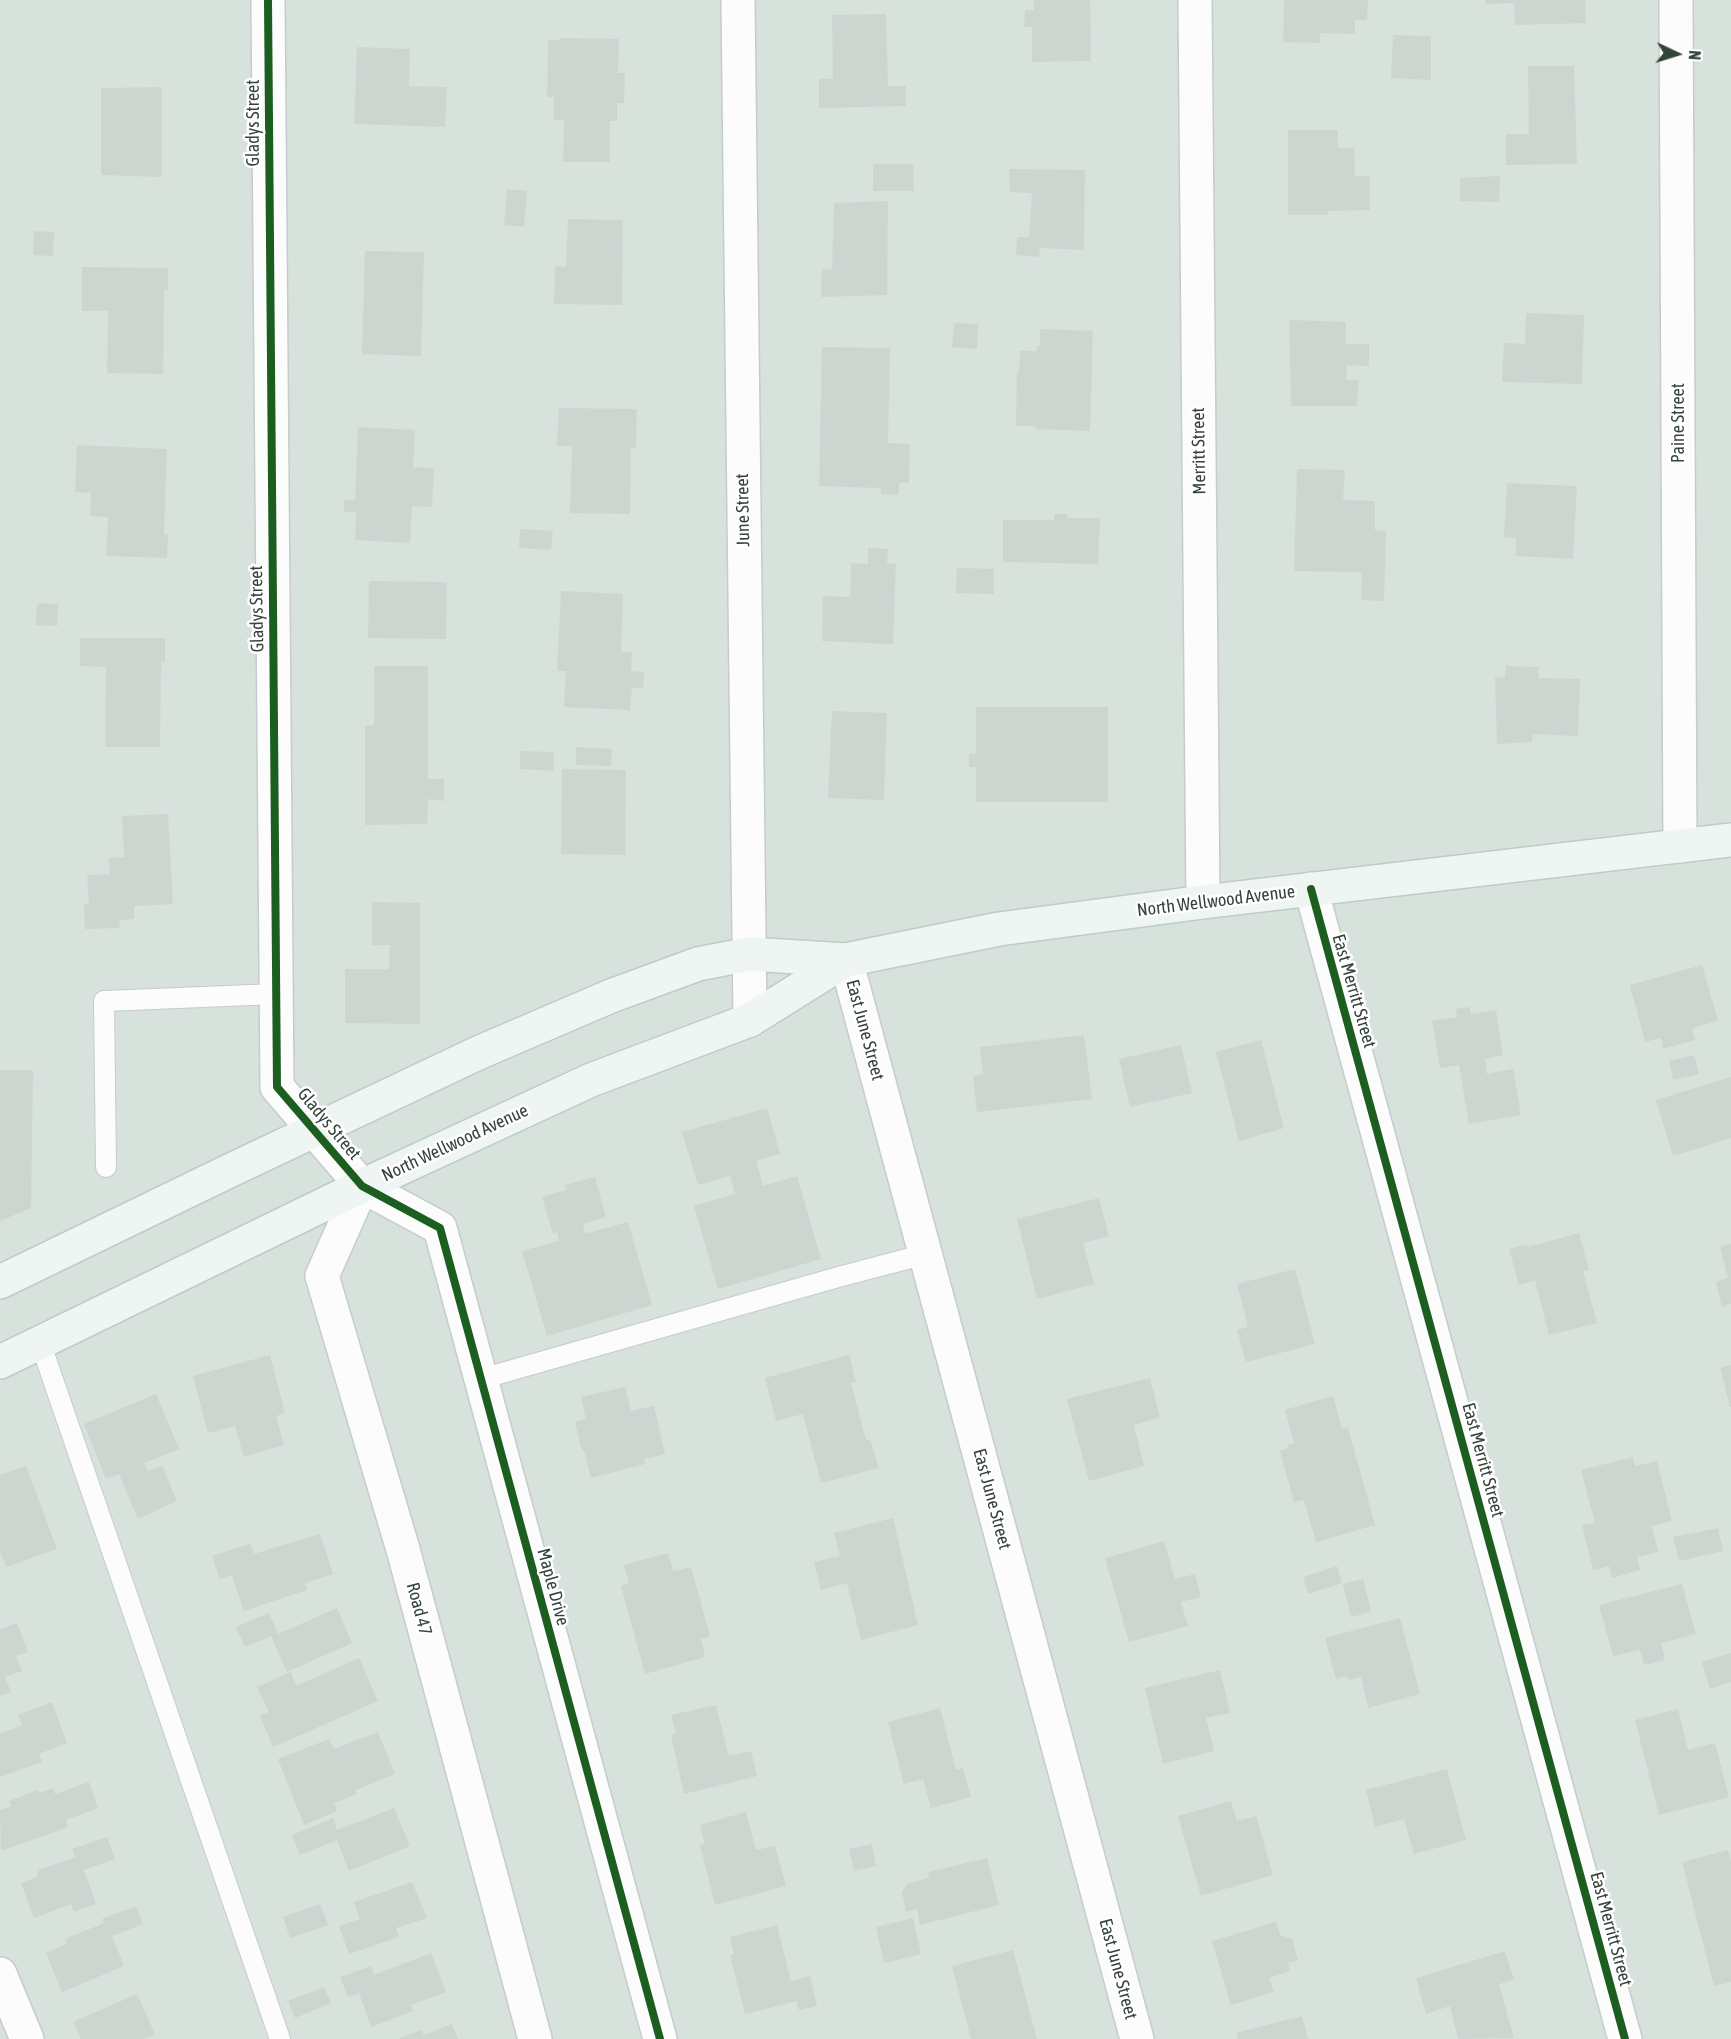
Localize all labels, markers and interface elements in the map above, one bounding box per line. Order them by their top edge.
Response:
north arrow [1647,24,1707,84]
text: N [1686,50,1704,61]
street label: Gladys Street [242,80,264,166]
street label: Paine Street [1667,383,1689,463]
street label: Merritt Street [1187,407,1211,495]
street label: June Street [732,473,754,547]
street label: Gladys Street [245,565,269,653]
street label: North Wellwood Avenue [1136,881,1296,921]
street label: East Merritt Street [1327,932,1381,1050]
street label: East June Street [841,977,889,1083]
street label: Gladys Street [293,1084,365,1164]
street label: North Wellwood Avenue [378,1100,532,1186]
street label: East Merritt Street [1457,1401,1509,1519]
street label: East June Street [968,1446,1016,1552]
street label: Maple Drive [532,1546,574,1628]
street label: Road 47 [402,1580,436,1638]
street label: East Merritt Street [1585,1870,1637,1988]
street label: East June Street [1094,1916,1142,2022]

